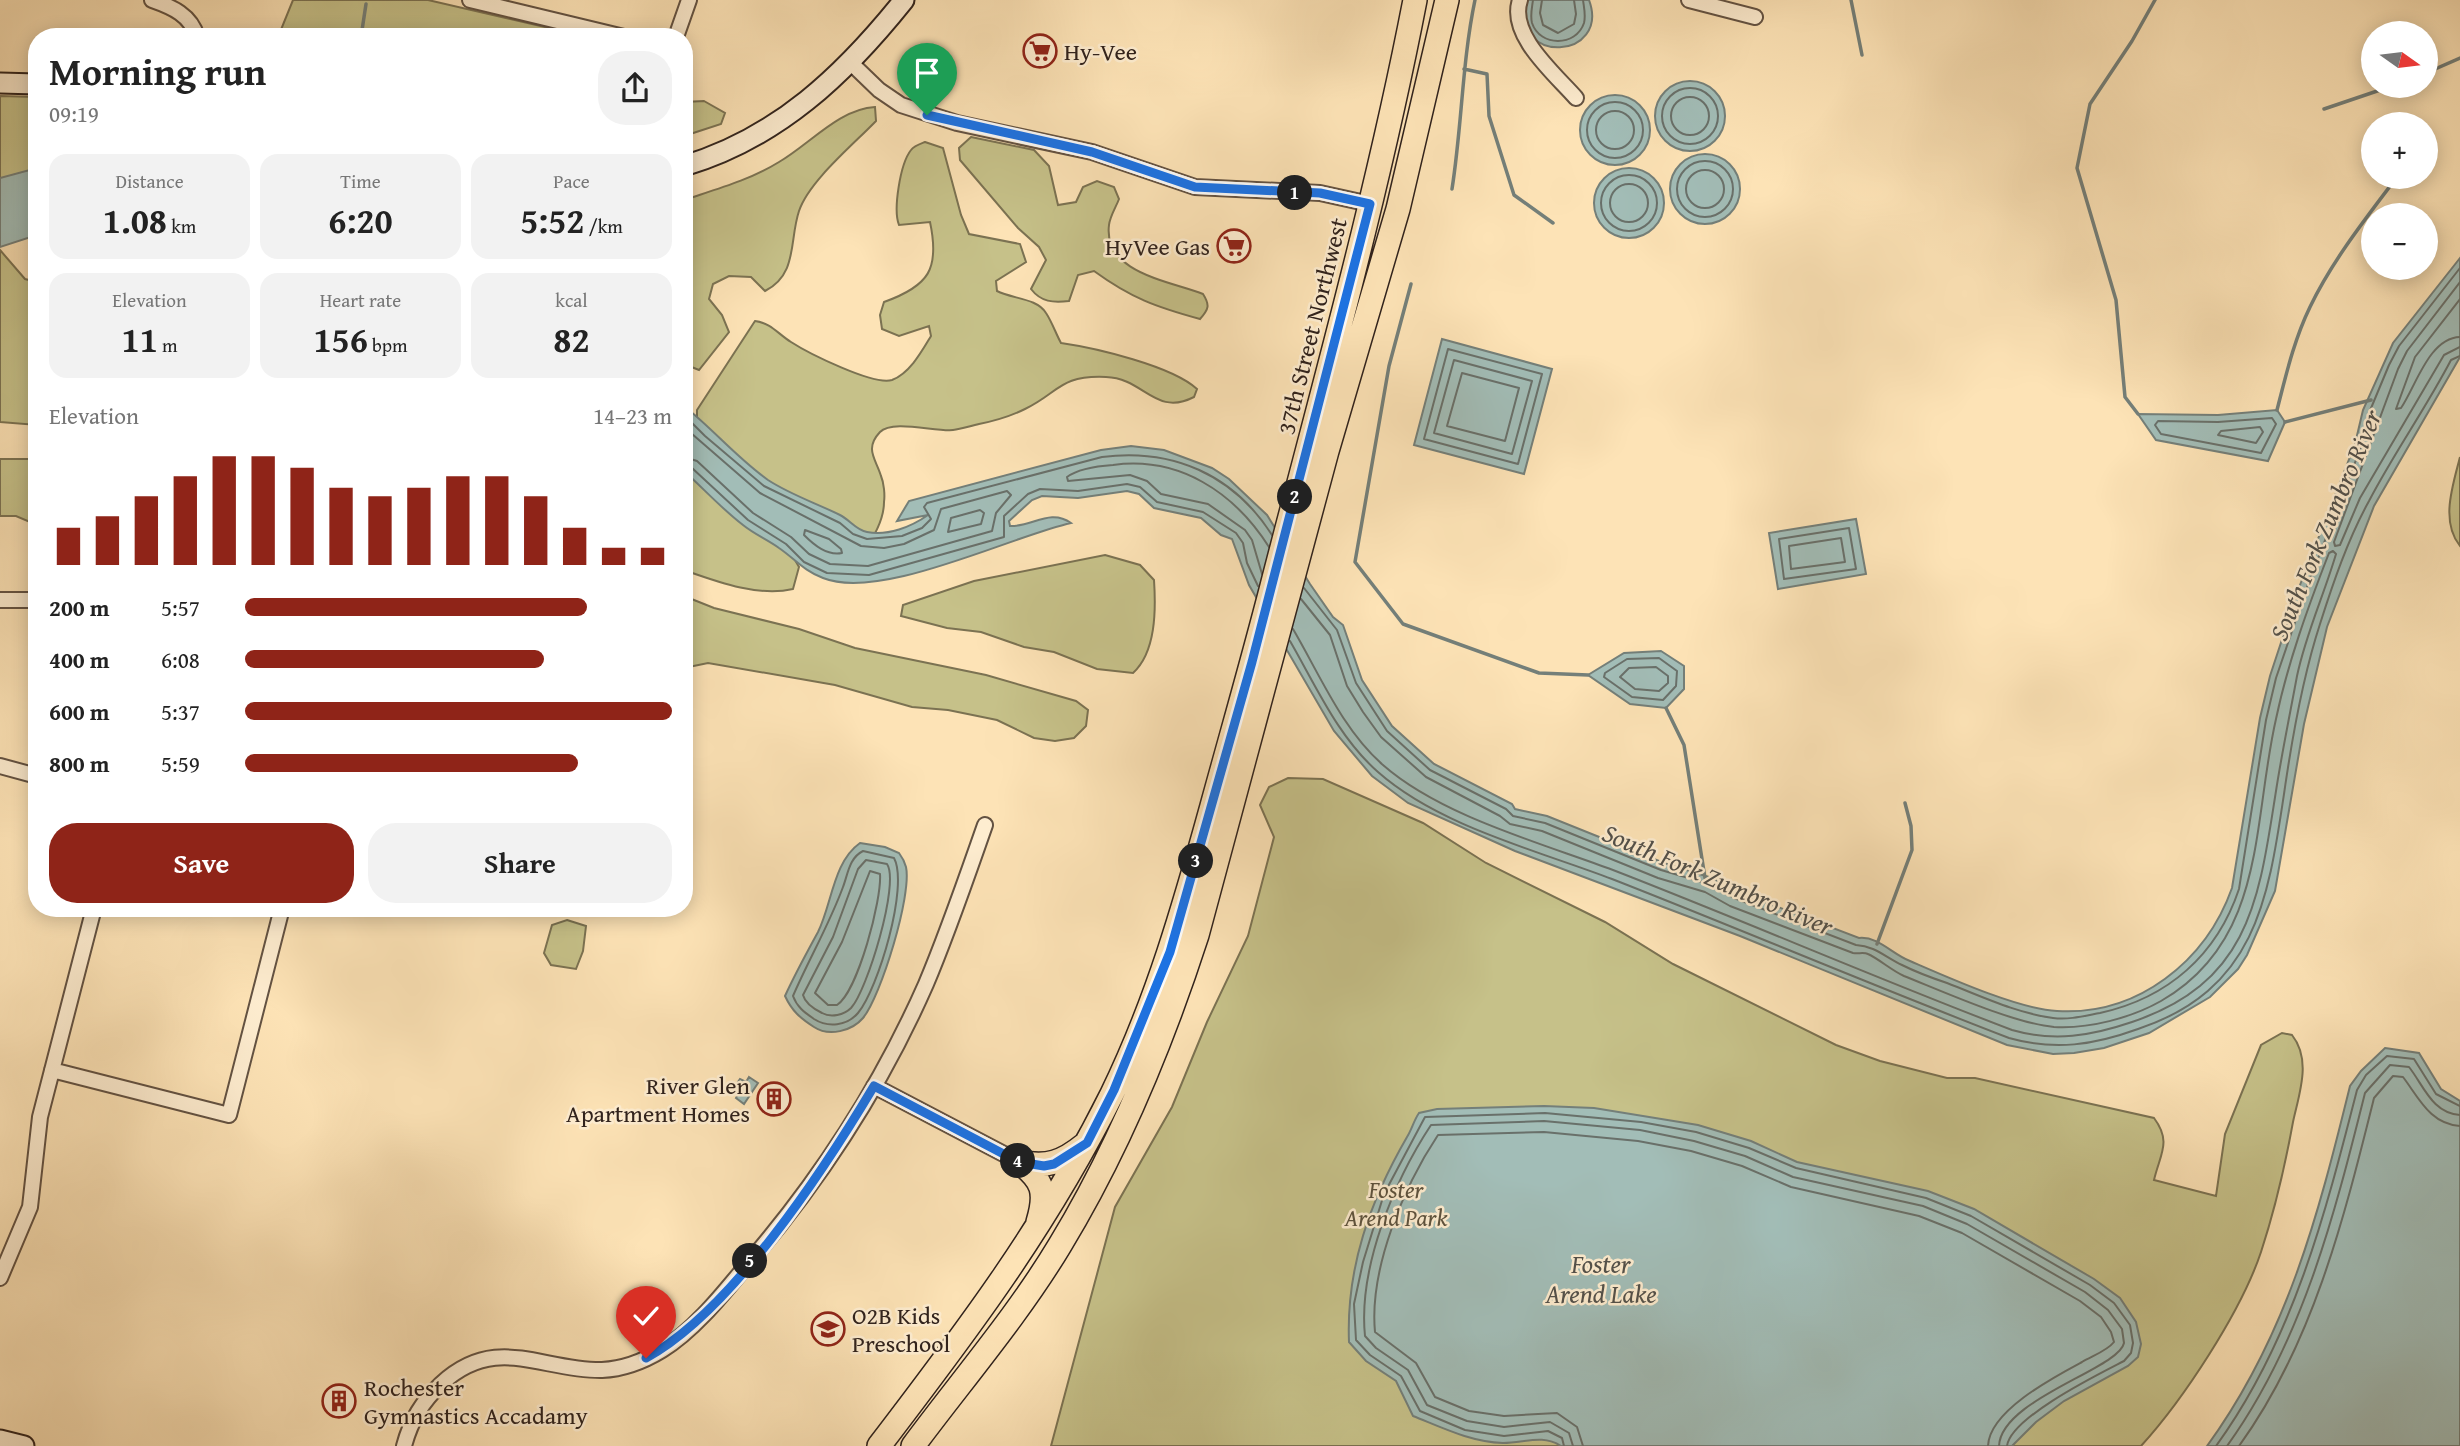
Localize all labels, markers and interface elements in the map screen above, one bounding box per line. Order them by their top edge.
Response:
north arrow [2361,21,2438,98]
map controls [2361,21,2438,280]
supermarket icon: Hy-Vee [1021,32,1059,70]
place label: Hy-Vee [1064,34,1137,69]
text: Morning run [49,43,266,99]
pin [897,43,957,115]
button: share [598,51,672,125]
icon: arrive [908,54,946,92]
text: 09:19 [49,97,99,130]
button: + [2361,112,2438,189]
text: Distance [115,167,184,195]
text: Time [340,167,381,195]
text: Pace [553,167,590,195]
pin: 1 [1278,176,1312,210]
text: 1 [1290,178,1299,206]
text: 1.08 [103,195,167,246]
text: 6:20 [328,195,393,246]
text: 5:52 [520,195,584,246]
button: − [2361,203,2438,280]
text: km [167,212,196,240]
text: /km [584,212,623,240]
street label: 37th Street Northwest [1268,214,1356,438]
supermarket icon: HyVee Gas [1215,227,1253,265]
place label: HyVee Gas [1105,229,1210,264]
text: Elevation [112,286,187,314]
text: Heart rate [320,286,401,314]
text: kcal [555,286,588,314]
text: 11 [122,314,158,365]
text: 156 [313,314,368,365]
text: 82 [553,314,590,365]
text: m [158,331,177,359]
text: bpm [368,331,408,359]
text: Elevation [49,399,139,432]
text: 14–23 m [593,399,672,432]
water label: South Fork Zumbro River [2259,402,2392,647]
pin: 2 [1278,480,1312,514]
text: 2 [1290,482,1299,510]
text: 200 m [49,591,110,624]
text: 5:57 [161,591,200,624]
text: 400 m [49,643,110,676]
text: 6:08 [161,643,200,676]
text: 600 m [49,695,110,728]
text: 5:37 [161,695,200,728]
text: 800 m [49,747,110,780]
text: 5:59 [161,747,200,780]
water label: South Fork Zumbro River [1596,813,1841,946]
button: Save [49,823,354,903]
button: Share [368,823,672,903]
pin: 3 [1178,844,1214,878]
text: 3 [1191,846,1200,874]
place label: River Glen Apartment Homes [566,1068,751,1131]
building icon: River Glen Apartment Homes [755,1080,793,1118]
pin: 4 [1000,1144,1036,1178]
text: 4 [1013,1146,1022,1174]
park label: Foster Arend Park [1344,1172,1447,1235]
pin: 5 [732,1244,768,1278]
water label: Foster Arend Lake [1544,1244,1657,1313]
text: 5 [745,1246,754,1274]
pin [616,1286,676,1358]
icon: check [627,1297,665,1335]
place label: O2B Kids Preschool [852,1298,950,1361]
school or university icon: O2B Kids Preschool [809,1310,847,1348]
place label: Rochester Gymnastics Accadamy [364,1370,588,1433]
building icon: Rochester Gymnastics Accadamy [320,1382,358,1420]

